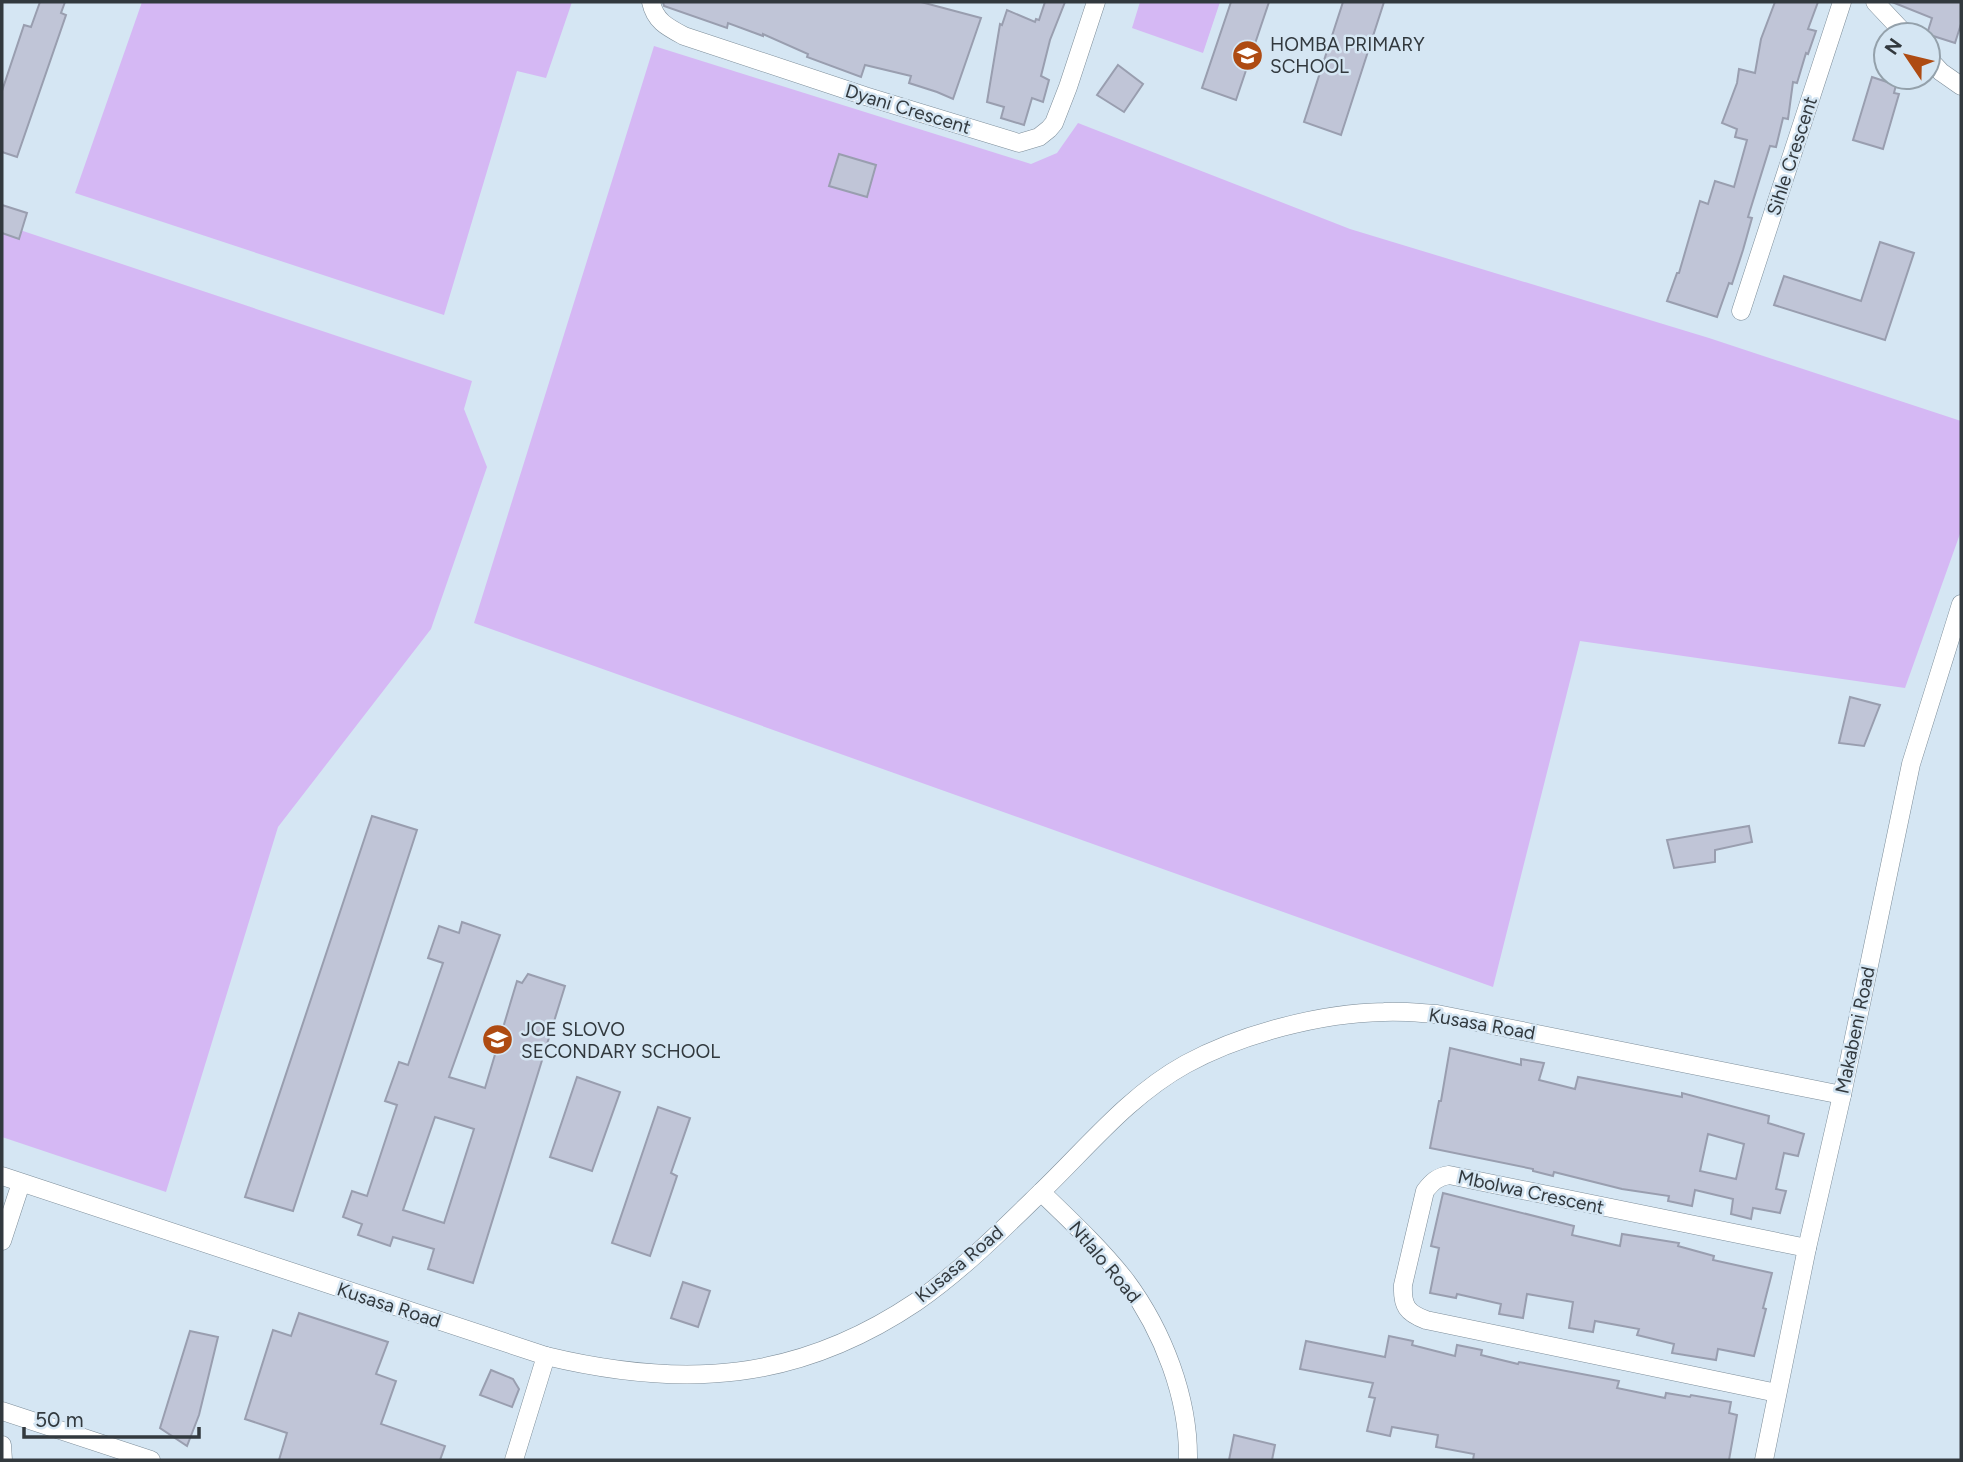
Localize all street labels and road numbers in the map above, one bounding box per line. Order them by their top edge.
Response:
street label: Dyani Crescent [842,79,974,139]
street label: Sihle Crescent [1762,94,1822,218]
street label: Makabeni Road [1830,964,1880,1096]
street label: Kusasa Road [1427,1003,1537,1045]
street label: Mbolwa Crescent [1456,1165,1606,1219]
street label: Ntlalo Road [1064,1217,1146,1307]
street label: Kusasa Road [910,1221,1008,1307]
street label: Kusasa Road [334,1277,444,1333]

